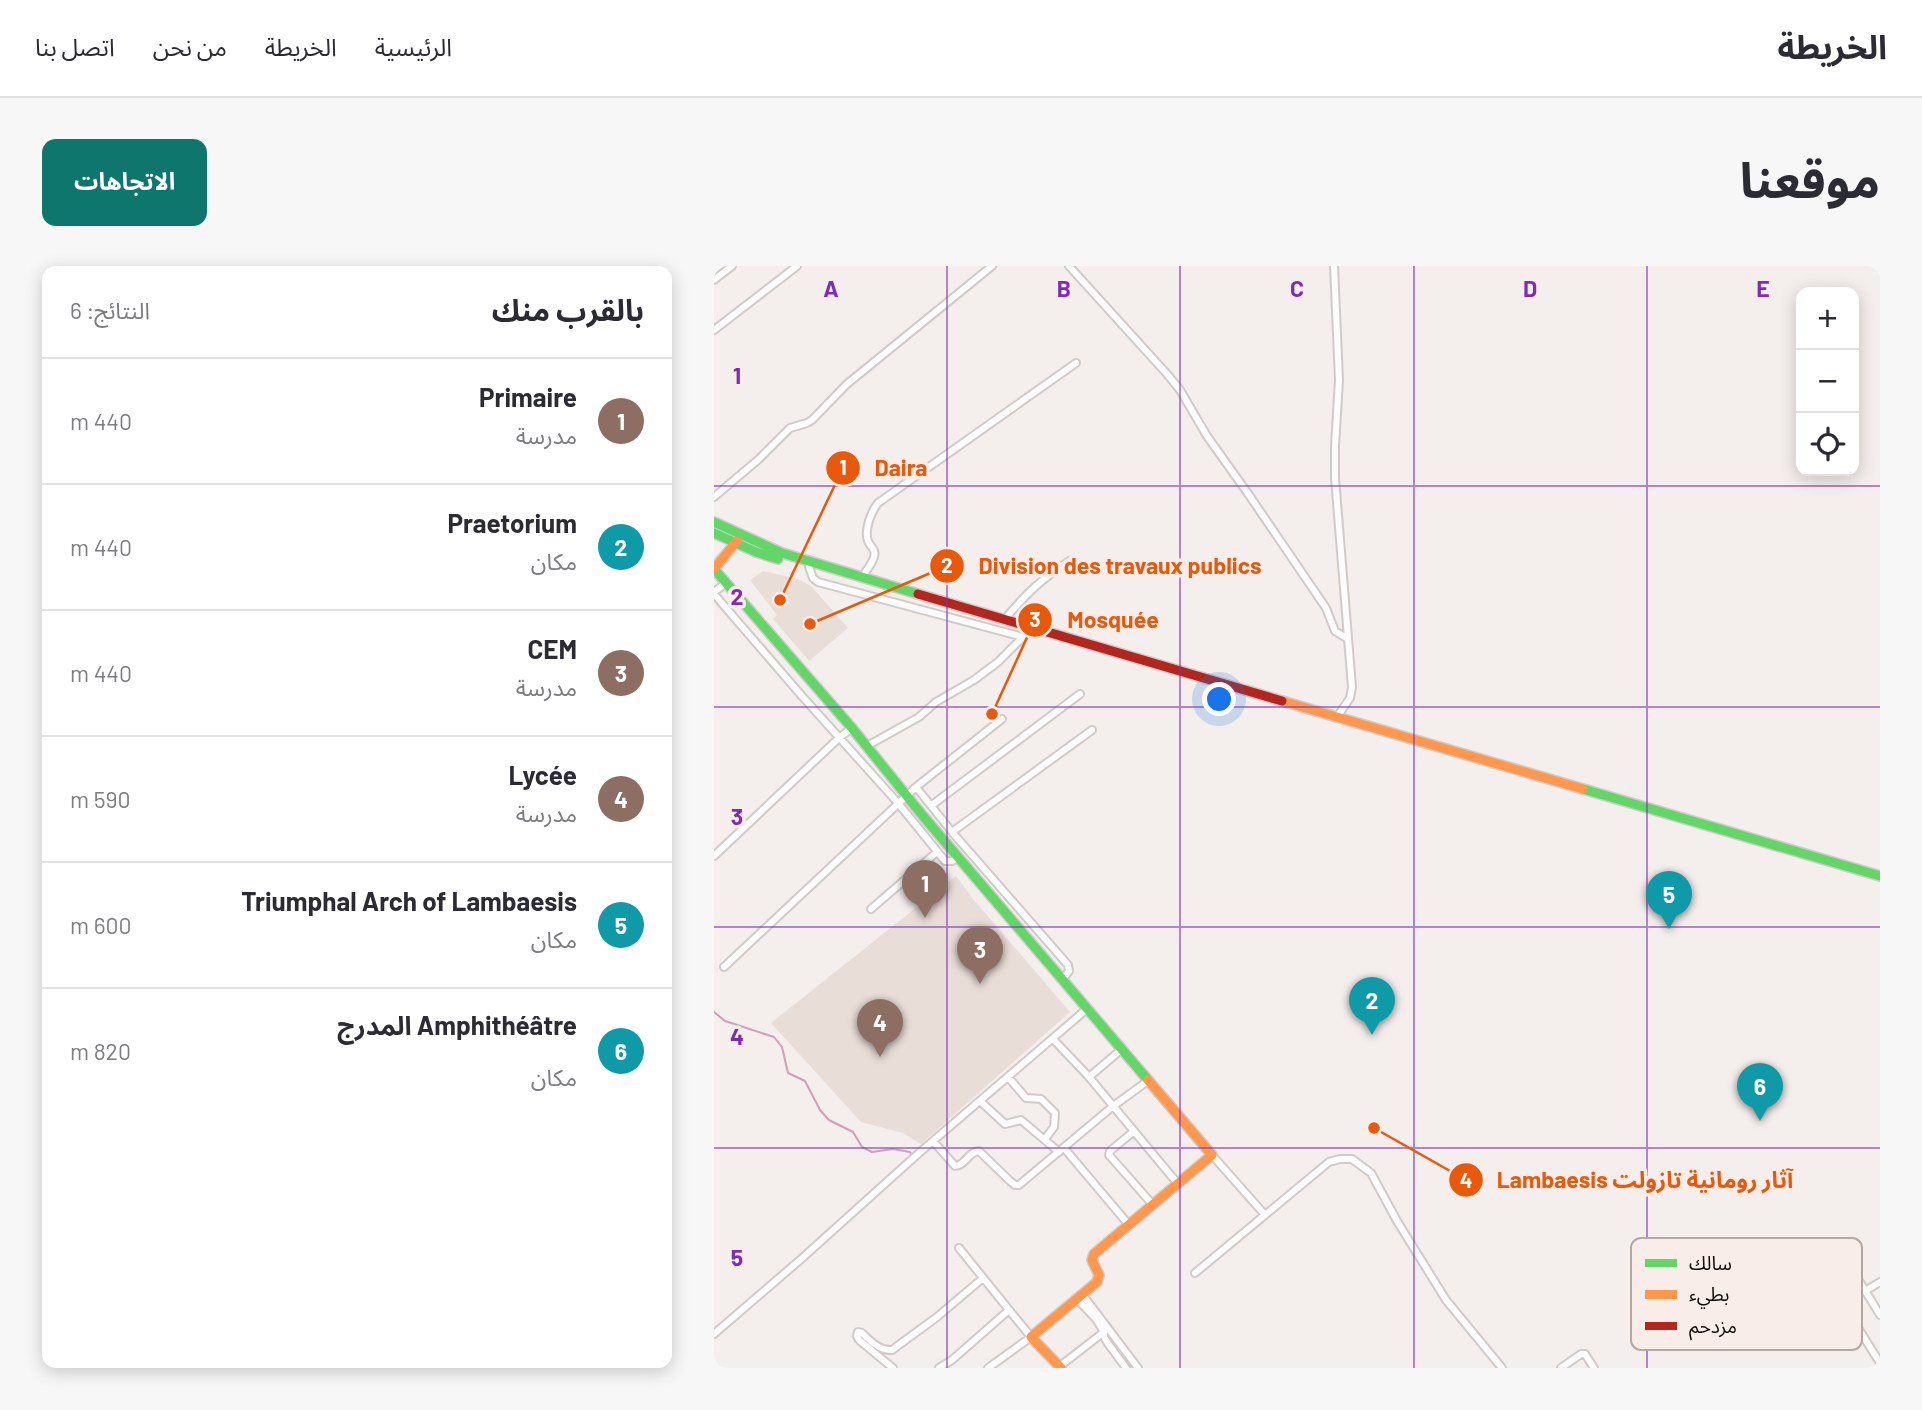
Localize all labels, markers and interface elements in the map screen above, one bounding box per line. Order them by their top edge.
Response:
text: الخريطة [1777,26,1887,66]
text: اتصل بنا [35,32,115,61]
text: من نحن [153,32,227,61]
text: الخريطة [265,32,337,61]
text: الرئيسية [375,32,452,61]
button: الاتجاهات [42,139,207,226]
text: موقعنا [1740,149,1880,208]
text: A [823,274,839,302]
text: B [1057,274,1071,302]
text: C [1290,274,1304,302]
text: D [1523,274,1537,302]
text: E [1756,274,1770,302]
map controls [1796,287,1859,476]
button: + [1796,287,1859,350]
text: بالقرب منك [492,291,644,327]
text: النتائج: 6 [70,296,150,324]
button: − [1796,350,1859,413]
text: 1 [733,361,741,389]
text: Primaire [479,381,577,412]
text: 440 m [70,407,132,435]
text: 1 [617,407,625,435]
button: locate [1796,413,1859,476]
text: مدرسة [516,421,577,449]
callout: Daira [826,446,942,490]
text: Daira [875,453,927,481]
text: 1 [839,454,847,479]
text: Praetorium [447,507,577,538]
text: 440 m [70,533,132,561]
text: 2 [615,533,627,561]
callout: Division des travaux publics [929,544,1275,588]
text: مكان [531,547,577,575]
text: Division des travaux publics [978,551,1262,579]
text: 2 [941,552,953,577]
text: 2 [731,582,743,610]
callout: Mosquée [1018,598,1172,642]
text: Mosquée [1067,605,1159,633]
text: 3 [1029,606,1041,631]
text: CEM [527,633,577,664]
text: 440 m [70,659,132,687]
text: 3 [615,659,627,687]
text: مدرسة [516,673,577,701]
your location [1202,682,1236,716]
text: Lycée [508,759,577,790]
text: 590 m [70,785,130,813]
text: 4 [614,785,628,813]
text: مدرسة [516,799,577,827]
text: 3 [731,802,743,830]
pin: 1 [902,860,948,918]
pin: 5 [1646,871,1692,929]
text: Triumphal Arch of Lambaesis [241,885,577,916]
text: 600 m [70,911,131,939]
text: 5 [615,911,627,939]
text: مكان [531,925,577,953]
pin: 3 [957,926,1003,984]
pin: 2 [1349,977,1395,1035]
pin: 4 [857,999,903,1057]
text: Amphithéâtre المدرج [337,1009,577,1040]
text: 4 [730,1022,744,1050]
text: 820 m [70,1037,131,1065]
text: 6 [615,1037,627,1065]
text: مكان [531,1063,577,1091]
pin: 6 [1737,1063,1783,1121]
callout: Lambaesis آثار رومانية تازولت [1448,1158,1808,1202]
text: Lambaesis آثار رومانية تازولت [1497,1165,1794,1194]
text: 4 [1460,1167,1472,1192]
legend [1631,1238,1862,1350]
text: 5 [731,1243,743,1271]
text: سالك [1689,1251,1732,1274]
text: بطيء [1689,1282,1729,1309]
text: مزدحم [1689,1314,1737,1341]

